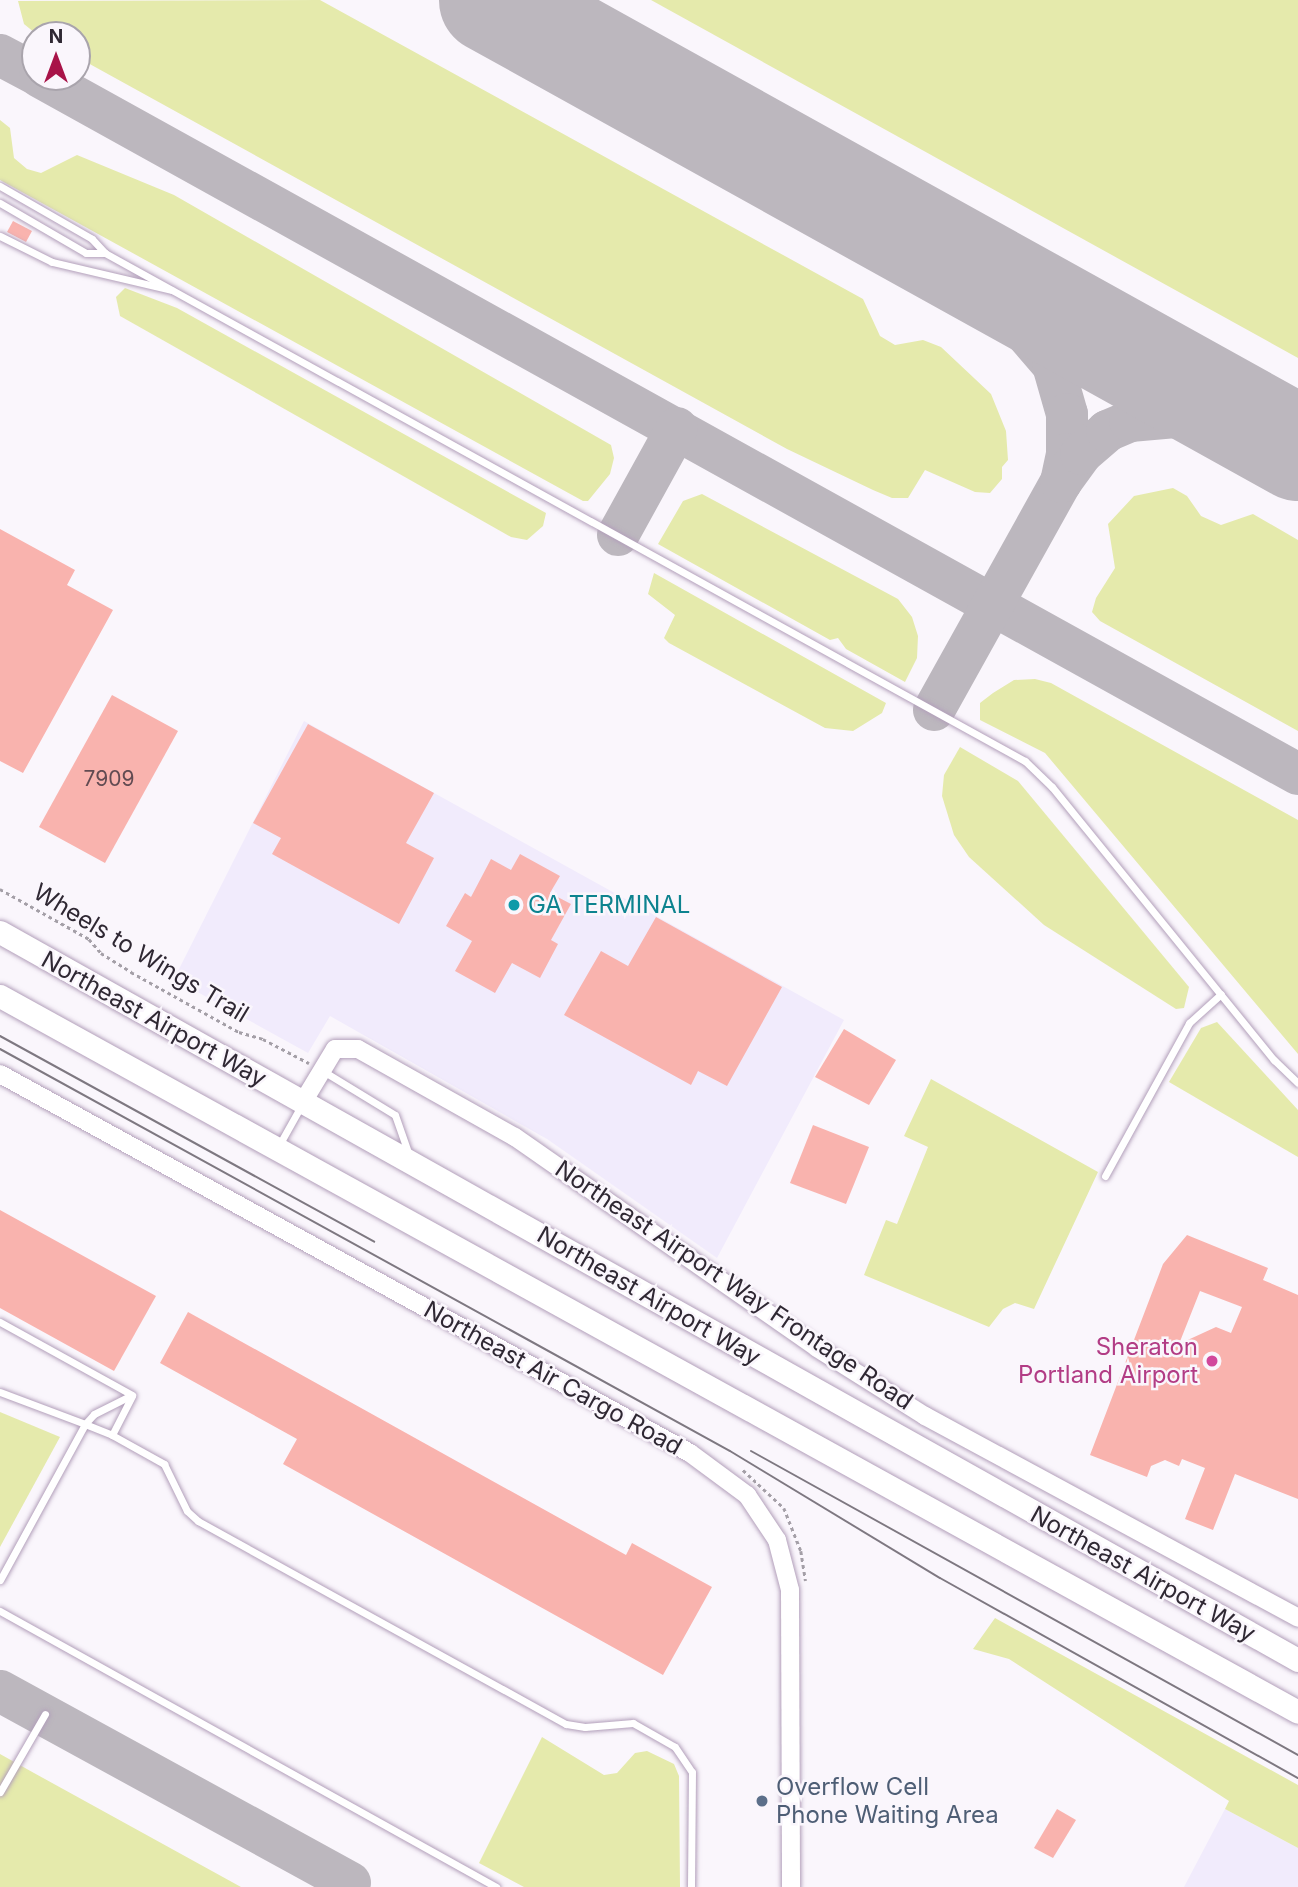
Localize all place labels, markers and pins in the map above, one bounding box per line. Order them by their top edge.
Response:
place label: GA TERMINAL [528,891,690,919]
marker: GA TERMINAL [506,897,522,913]
place label: Sheraton Portland Airport [1018,1333,1198,1389]
marker: Sheraton Portland Airport [1204,1353,1220,1369]
place label: Overflow Cell Phone Waiting Area [776,1773,999,1829]
marker: Overflow Cell Phone Waiting Area [754,1793,770,1809]

